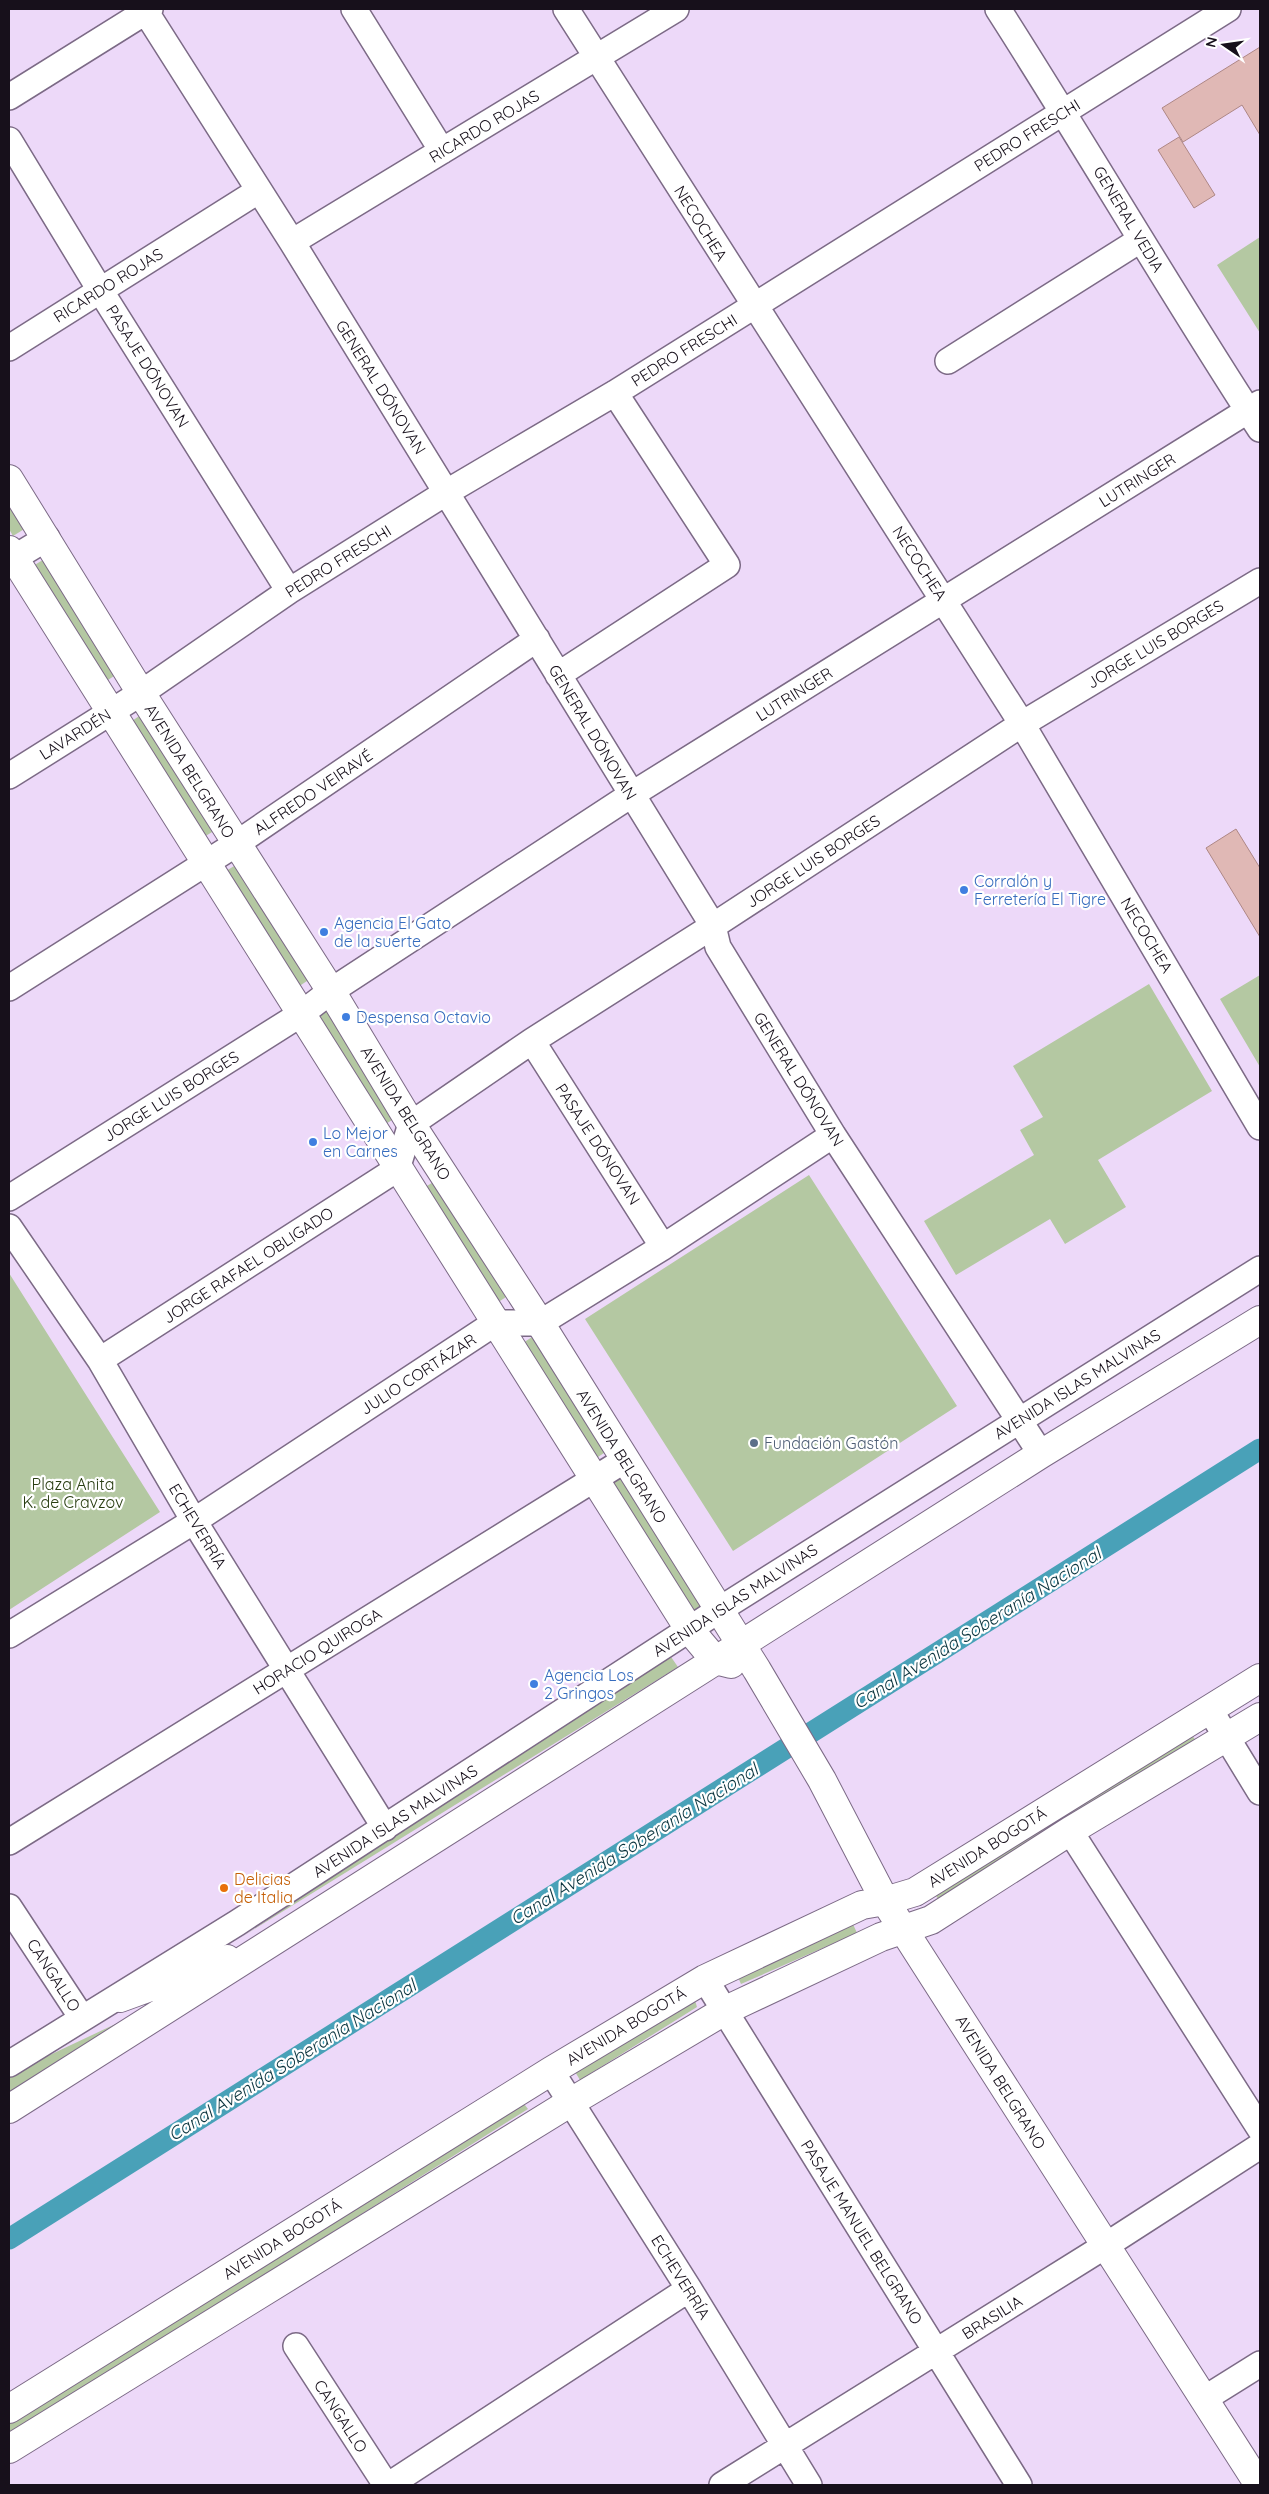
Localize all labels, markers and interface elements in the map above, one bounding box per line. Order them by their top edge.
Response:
north arrow [1199,20,1249,70]
text: N [1201,35,1221,49]
street label: RICARDO ROJAS [425,85,543,167]
street label: PEDRO FRESCHI [970,94,1084,176]
street label: GENERAL VEDIA [1089,162,1169,276]
street label: NECOCHEA [670,182,732,264]
street label: RICARDO ROJAS [50,243,166,327]
street label: PASAJE DÓNOVAN [102,301,194,431]
street label: PEDRO FRESCHI [627,309,741,391]
street label: GENERAL DÓNOVAN [332,316,430,458]
street label: LUTRINGER [1095,449,1179,511]
street label: PEDRO FRESCHI [281,520,395,602]
street label: NECOCHEA [889,522,951,604]
street label: JORGE LUIS BORGES [1083,595,1227,693]
street label: GENERAL DÓNOVAN [545,661,641,803]
street label: LUTRINGER [752,663,836,725]
street label: AVENIDA BELGRANO [141,700,239,842]
street label: LAVARDÉN [35,704,115,764]
street label: ALFREDO VEIRAVÉ [250,745,376,839]
street label: JORGE LUIS BORGES [742,810,884,912]
place label: Corralón y Ferretería El Tigre [974,871,1106,909]
marker: Corralón y Ferretería El Tigre [958,884,970,896]
street label: NECOCHEA [1117,893,1177,977]
place label: Agencia El Gato de la suerte [334,913,451,951]
marker: Agencia El Gato de la suerte [318,926,330,938]
place label: Despensa Octavio [356,1007,491,1027]
street label: GENERAL DÓNOVAN [750,1008,848,1150]
marker: Despensa Octavio [340,1011,352,1023]
street label: AVENIDA BELGRANO [357,1042,455,1184]
street label: JORGE LUIS BORGES [100,1046,242,1146]
street label: PASAJE DÓNOVAN [551,1080,645,1208]
place label: Lo Mejor en Carnes [323,1123,398,1161]
marker: Lo Mejor en Carnes [307,1136,319,1148]
street label: JORGE RAFAEL OBLIGADO [159,1202,337,1328]
street label: AVENIDA ISLAS MALVINAS [990,1324,1164,1443]
street label: JULIO CORTÁZAR [356,1329,480,1419]
street label: AVENIDA BELGRANO [573,1385,671,1527]
place label: Fundación Gastón [764,1433,898,1453]
marker: Fundación Gastón [748,1437,760,1449]
park label: Plaza Anita K. de Cravzov [22,1474,124,1512]
street label: ECHEVERRÍA [165,1480,231,1572]
street label: AVENIDA ISLAS MALVINAS [649,1539,821,1661]
water label: Canal Avenida Soberanía Nacional [849,1541,1107,1714]
street label: HORACIO QUIROGA [249,1603,385,1699]
place label: Agencia Los 2 Gringos [544,1665,634,1703]
marker: Agencia Los 2 Gringos [528,1678,540,1690]
water label: Canal Avenida Soberanía Nacional [506,1757,764,1930]
street label: AVENIDA ISLAS MALVINAS [309,1760,481,1882]
street label: AVENIDA BOGOTÁ [924,1802,1050,1892]
place label: Delicias de Italia [234,1869,293,1907]
marker: Delicias de Italia [218,1882,230,1894]
street label: CANGALLO [23,1935,85,2015]
water label: Canal Avenida Soberanía Nacional [164,1973,422,2146]
street label: AVENIDA BOGOTÁ [562,1982,690,2070]
street label: AVENIDA BELGRANO [952,2011,1050,2153]
street label: PASAJE MANUEL BELGRANO [797,2136,927,2328]
street label: AVENIDA BOGOTÁ [219,2194,345,2284]
street label: ECHEVERRÍA [647,2231,715,2323]
street label: BRASILIA [958,2291,1026,2343]
street label: CANGALLO [310,2376,372,2456]

